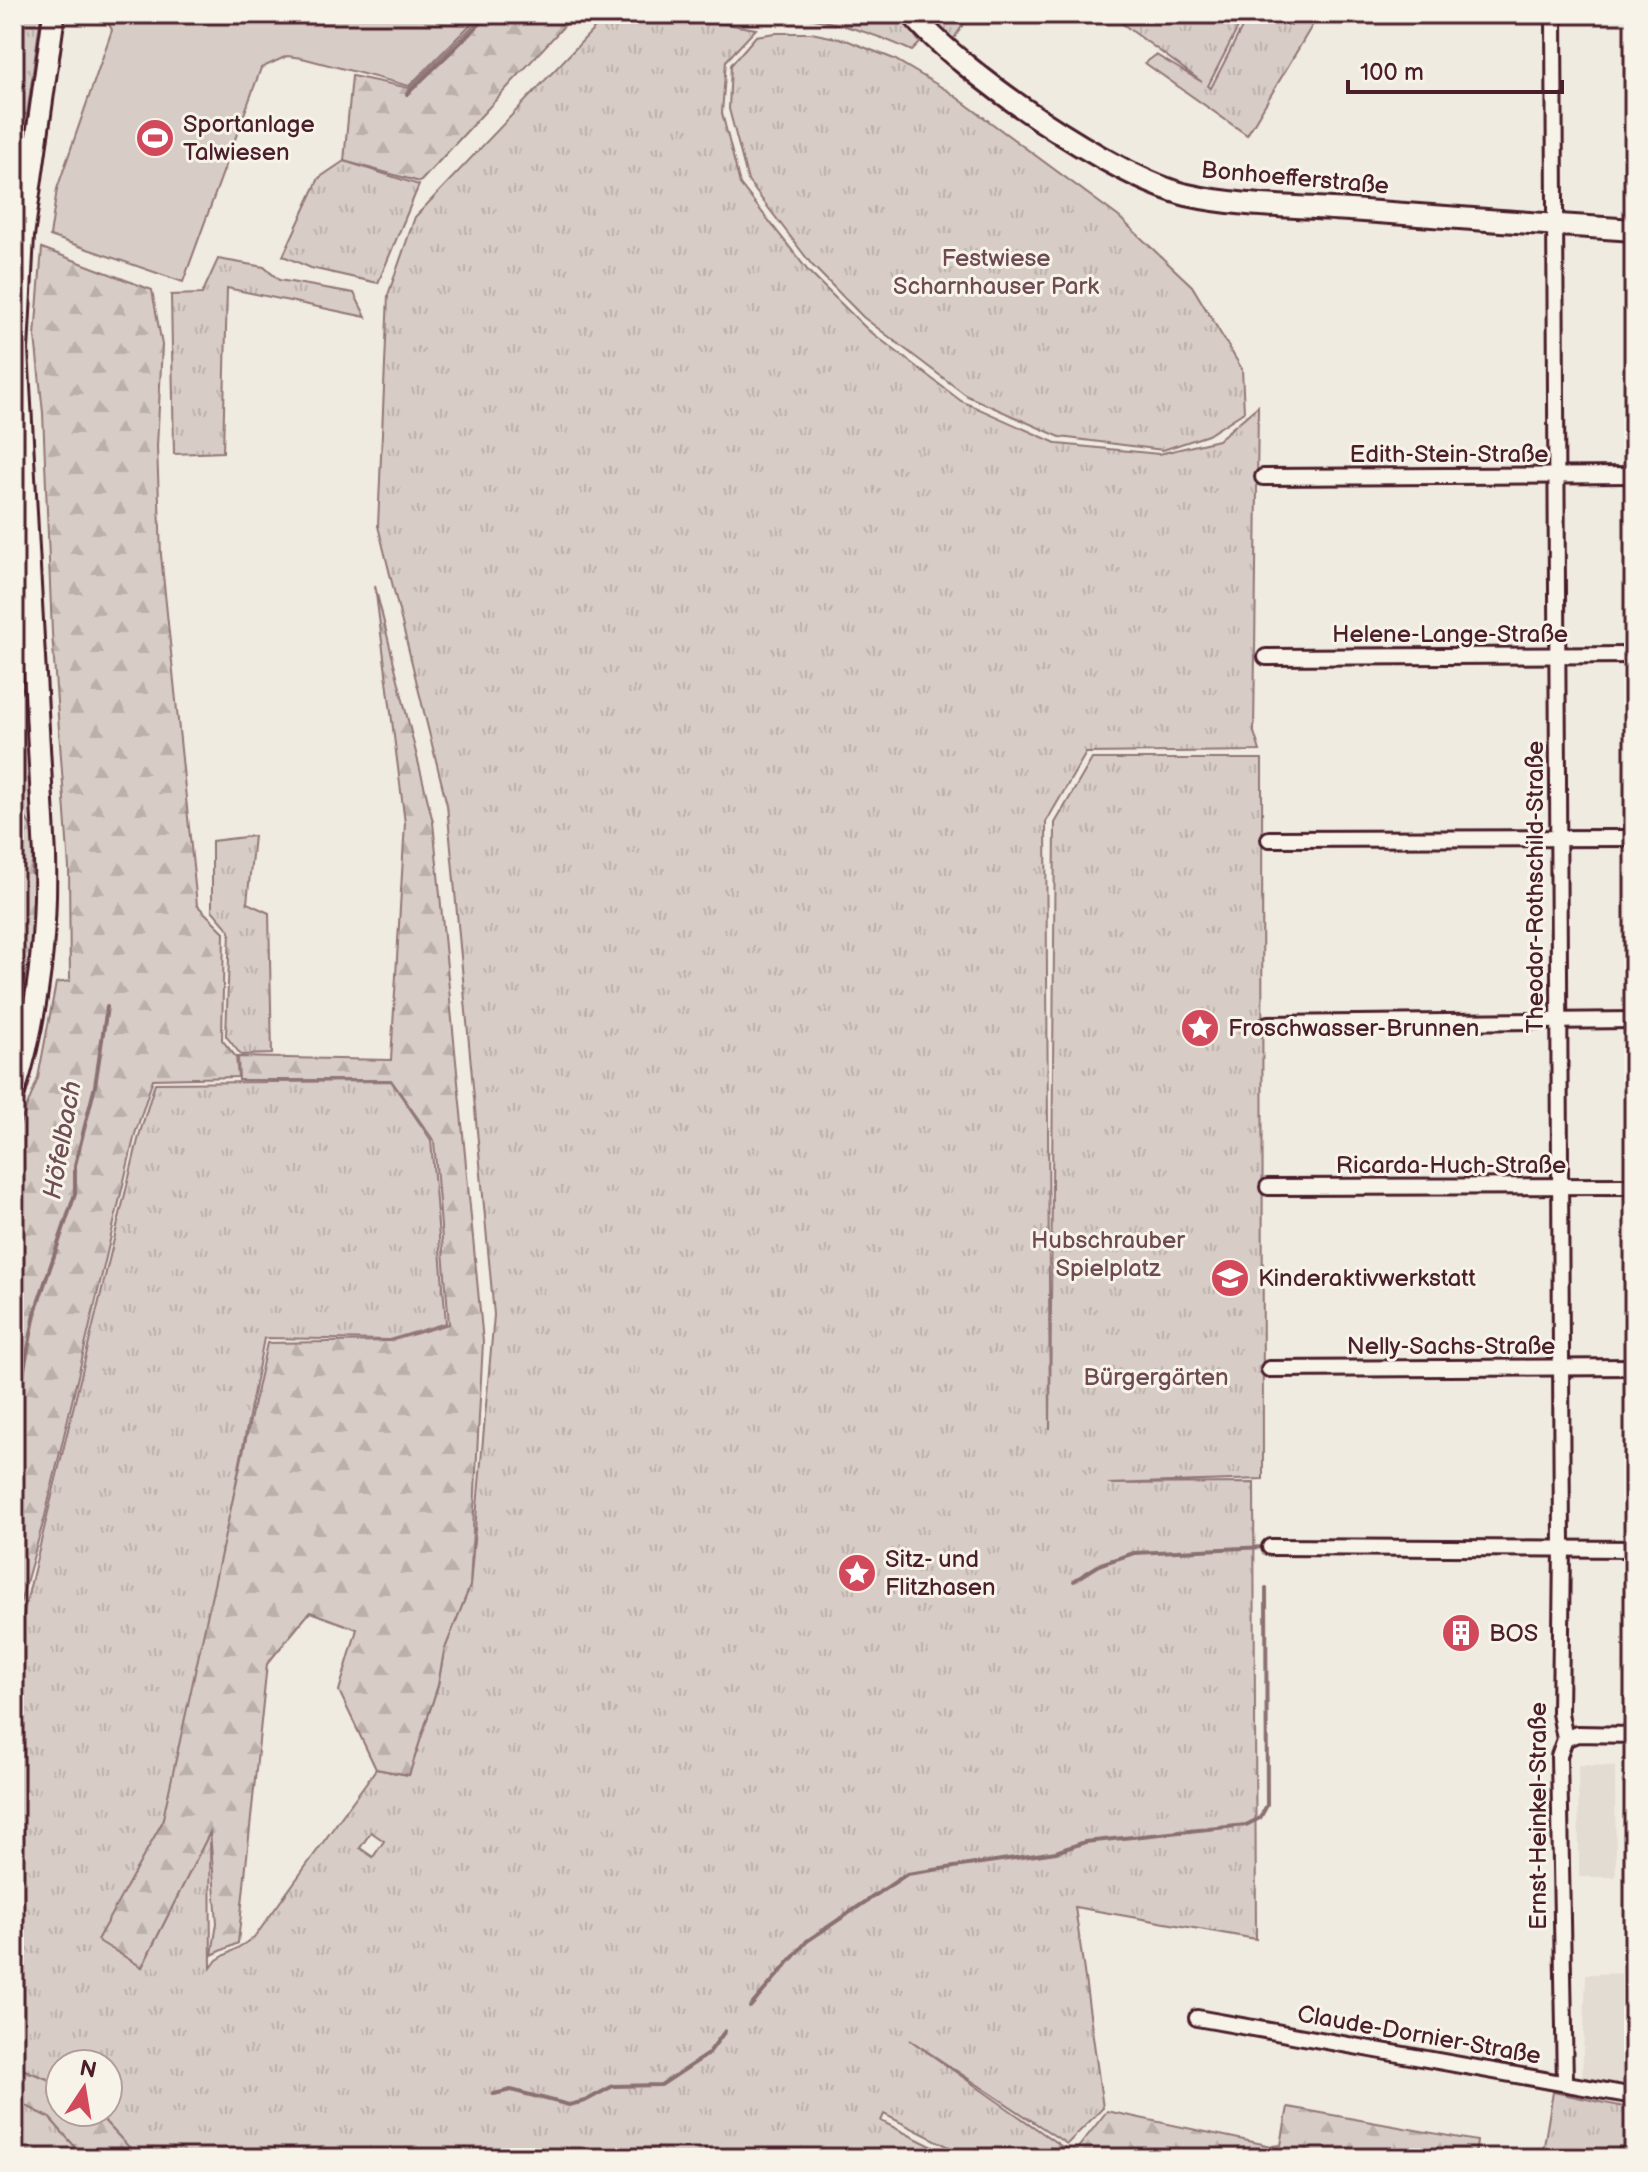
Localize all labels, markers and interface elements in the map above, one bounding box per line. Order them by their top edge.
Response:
scale bar [1348,44,1562,94]
text: 100 m [1360,58,1424,87]
place label: Sportanlage Talwiesen [183,110,315,167]
sports icon: Sportanlage Talwiesen [134,117,176,159]
street label: Bonhoefferstraße [1200,155,1390,201]
park label: Festwiese Scharnhauser Park [893,244,1099,301]
street label: Edith-Stein-Straße [1349,440,1549,469]
street label: Helene-Lange-Straße [1332,620,1568,649]
street label: Theodor-Rothschild-Straße [1521,741,1550,1033]
place icon: Froschwasser-Brunnen [1179,1007,1221,1049]
place label: Froschwasser-Brunnen [1228,1014,1479,1043]
water label: Höfelbach [37,1078,89,1202]
street label: Ricarda-Huch-Straße [1336,1151,1566,1180]
park label: Hubschrauber Spielplatz [1031,1226,1185,1283]
school or university icon: Kinderaktivwerkstatt [1209,1257,1251,1299]
place label: Kinderaktivwerkstatt [1258,1264,1477,1293]
street label: Nelly-Sachs-Straße [1347,1332,1555,1361]
park label: Bürgergärten [1083,1363,1229,1392]
place label: Sitz- und Flitzhasen [885,1545,996,1602]
place icon: Sitz- und Flitzhasen [836,1552,878,1594]
building icon: BOS [1440,1612,1482,1654]
place label: BOS [1489,1619,1538,1648]
street label: Ernst-Heinkel-Straße [1524,1702,1553,1930]
street label: Claude-Dornier-Straße [1295,1999,1543,2071]
north arrow [44,2048,124,2128]
text: N [77,2055,99,2085]

